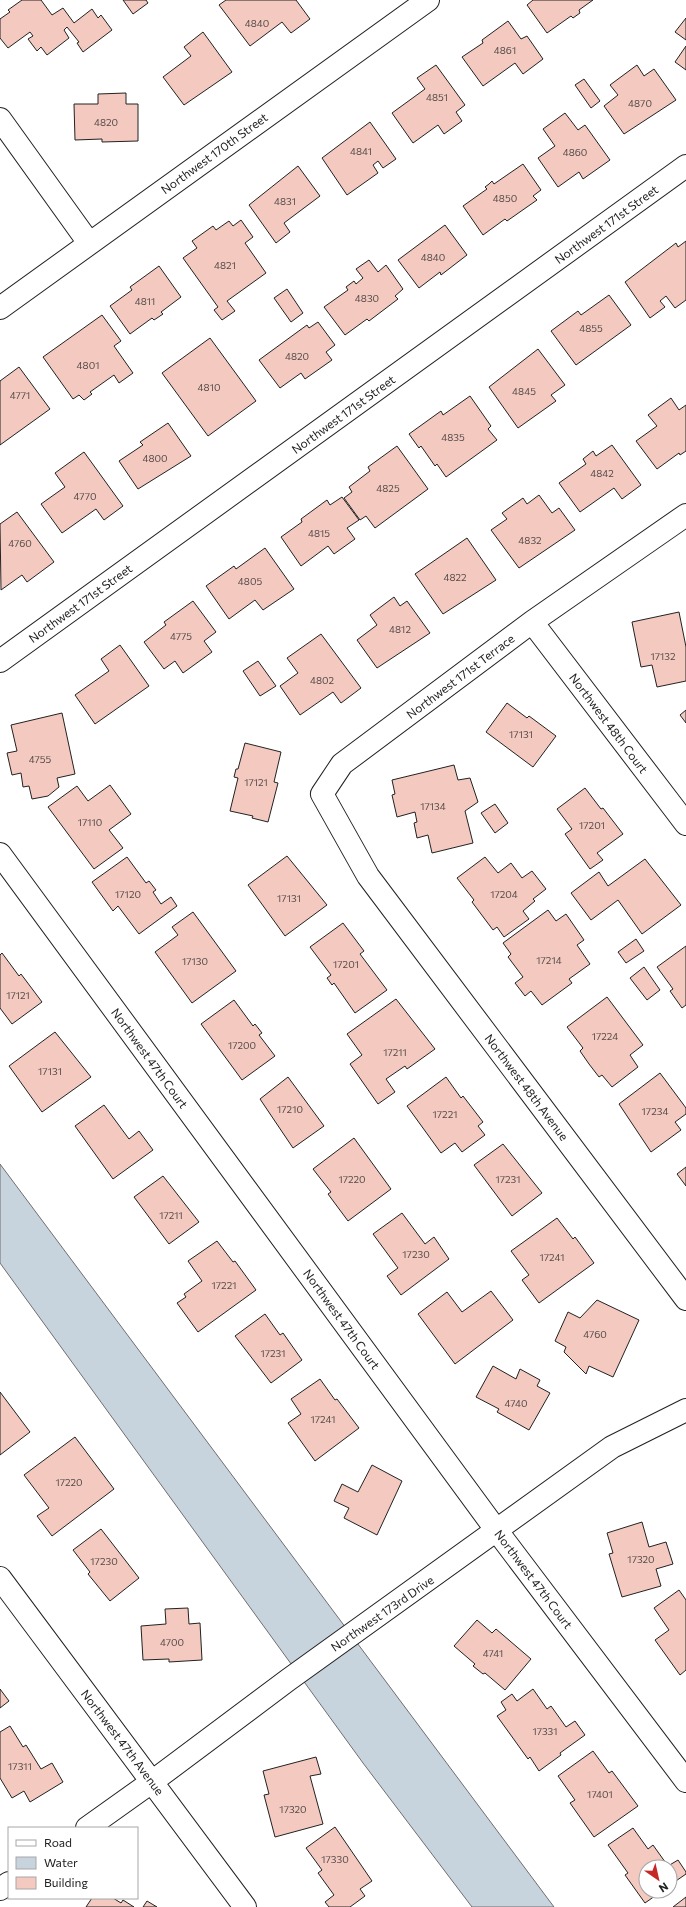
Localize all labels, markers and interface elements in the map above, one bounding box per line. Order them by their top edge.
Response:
house number: 4840 [245,17,269,29]
house number: 4861 [494,44,516,56]
house number: 4851 [426,91,448,103]
house number: 4870 [628,97,652,109]
street label: Northwest 170th Street [158,110,270,196]
house number: 4820 [94,116,118,128]
house number: 4841 [350,145,372,157]
house number: 4860 [563,146,587,158]
street label: Northwest 171st Street [552,182,660,266]
house number: 4850 [493,192,517,204]
house number: 4831 [274,195,296,207]
house number: 4840 [421,251,445,263]
house number: 4821 [214,259,236,271]
house number: 4830 [355,292,379,304]
house number: 4811 [135,295,155,307]
house number: 4855 [579,322,603,334]
house number: 4820 [285,350,309,362]
house number: 4801 [77,359,99,371]
street label: Northwest 171st Street [289,372,397,456]
house number: 4810 [198,381,220,393]
house number: 4845 [512,385,536,397]
house number: 4771 [10,389,30,401]
house number: 4835 [441,431,465,443]
house number: 4800 [142,452,168,464]
house number: 4842 [590,467,614,479]
house number: 4825 [376,482,400,494]
house number: 4770 [74,490,96,502]
house number: 4815 [308,527,330,539]
house number: 4832 [518,534,542,546]
house number: 4760 [8,537,32,549]
street label: Northwest 171st Street [26,561,134,645]
house number: 4822 [443,571,467,583]
house number: 4805 [238,575,262,587]
house number: 4812 [389,623,411,635]
house number: 4775 [170,630,192,642]
street label: Northwest 171st Terrace [403,631,517,721]
house number: 17132 [650,650,676,662]
street label: Northwest 48th Court [567,670,651,776]
house number: 4802 [310,674,335,686]
house number: 17131 [509,728,533,740]
house number: 4755 [29,753,52,765]
house number: 17121 [244,776,268,788]
house number: 17134 [420,800,446,812]
house number: 17110 [78,816,102,828]
house number: 17201 [579,819,605,831]
house number: 17120 [115,888,141,900]
house number: 17204 [490,888,518,900]
house number: 17131 [277,892,301,904]
house number: 17214 [536,954,562,966]
house number: 17130 [182,955,208,967]
house number: 17201 [333,958,359,970]
house number: 17121 [6,989,30,1001]
street label: Northwest 47th Court [109,1005,191,1111]
house number: 17224 [592,1030,618,1042]
street label: Northwest 48th Avenue [482,1031,572,1143]
house number: 17200 [228,1039,256,1051]
house number: 17211 [383,1046,407,1058]
house number: 17131 [38,1065,62,1077]
house number: 17210 [277,1103,303,1115]
house number: 17234 [642,1105,668,1117]
house number: 17221 [433,1108,457,1120]
house number: 17220 [338,1173,366,1185]
house number: 17231 [495,1173,521,1185]
house number: 17211 [159,1209,183,1221]
house number: 17230 [402,1248,430,1260]
house number: 17241 [540,1251,564,1263]
street label: Northwest 47th Court [301,1266,383,1372]
house number: 17221 [212,1279,236,1291]
house number: 4760 [583,1328,607,1340]
house number: 17231 [260,1347,286,1359]
house number: 4740 [504,1397,528,1409]
house number: 17241 [311,1413,335,1425]
house number: 17220 [55,1476,83,1488]
street label: Northwest 47th Court [492,1527,576,1631]
house number: 17320 [627,1553,655,1565]
house number: 17230 [90,1555,118,1567]
street label: Northwest 173rd Drive [328,1572,436,1654]
house number: 4700 [160,1636,184,1648]
house number: 4741 [483,1647,503,1659]
street label: Northwest 47th Avenue [79,1686,167,1798]
house number: 17331 [532,1725,558,1737]
house number: 17311 [8,1760,32,1772]
house number: 17401 [587,1788,613,1800]
house number: 17320 [279,1803,307,1815]
legend [8,1827,138,1899]
text: Road [44,1835,72,1849]
house number: 17330 [321,1853,349,1865]
text: Water [44,1855,78,1869]
north arrow [638,1859,678,1899]
text: Building [44,1875,88,1889]
text: N [657,1880,671,1895]

